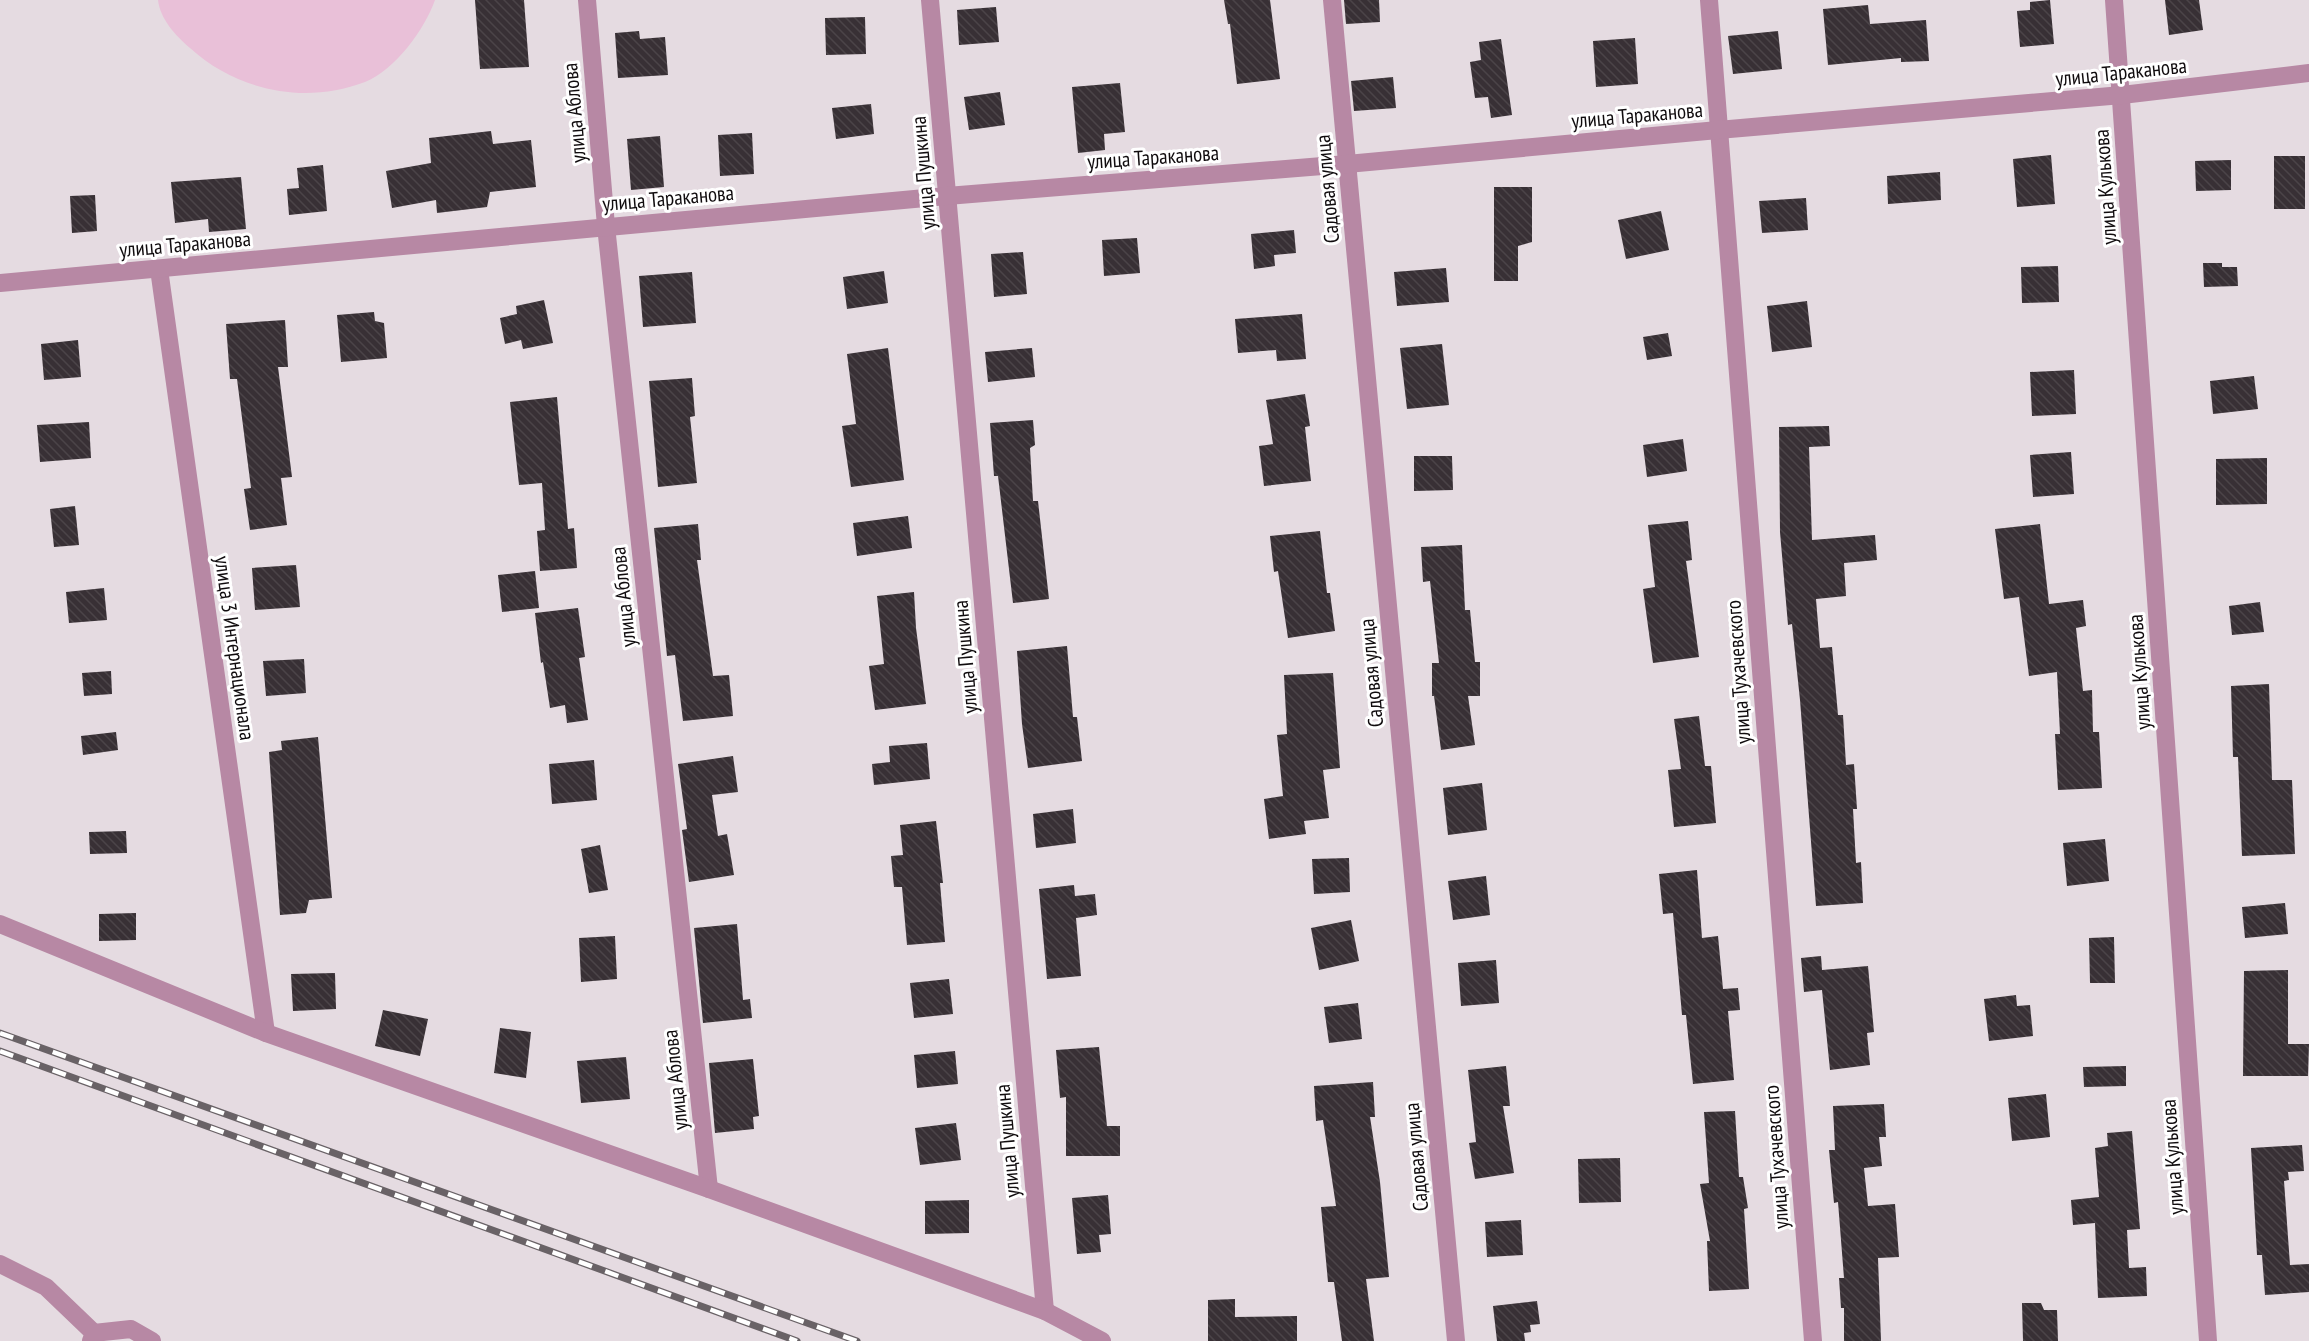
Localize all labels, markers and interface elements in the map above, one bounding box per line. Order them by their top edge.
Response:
street label: улица Тараканова [2054,52,2188,92]
street label: улица Аблова [556,62,592,164]
street label: улица Тараканова [1570,96,1704,134]
street label: улица Пушкина [905,115,941,231]
street label: улица Кулькова [2087,128,2123,246]
street label: Садовая улица [1309,134,1345,244]
street label: улица Тараканова [1086,139,1220,175]
street label: улица Тараканова [601,179,735,217]
street label: улица Тараканова [118,225,252,263]
street label: улица Аблова [604,546,642,648]
street label: улица 3 Интернационала [209,554,261,742]
street label: улица Пушкина [947,599,983,715]
street label: улица Тухачевского [1720,599,1756,745]
street label: улица Кулькова [2121,613,2157,731]
street label: Садовая улица [1353,618,1389,728]
street label: улица Аблова [656,1029,694,1131]
street label: улица Пушкина [989,1083,1025,1199]
street label: улица Тухачевского [1758,1084,1794,1230]
street label: улица Кулькова [2154,1098,2190,1216]
street label: Садовая улица [1398,1102,1434,1212]

